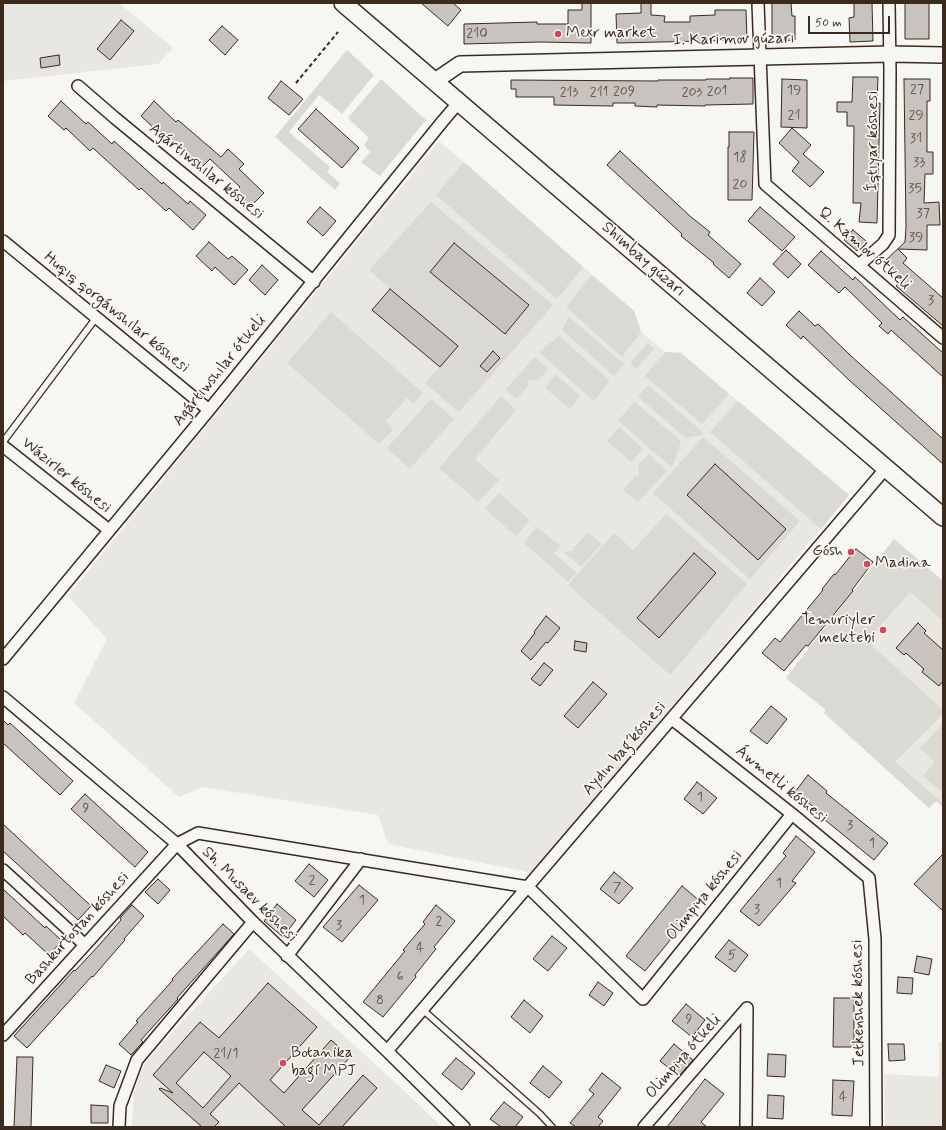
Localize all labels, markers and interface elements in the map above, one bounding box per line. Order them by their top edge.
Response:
scale bar [810,8,892,34]
text: 50 m [815,15,842,31]
place label: Mexr market [566,24,656,44]
house number: 210 [466,26,488,42]
marker: Mexr market [553,29,563,39]
street label: I. Karimov gúzarı [673,29,795,51]
house number: 27 [910,82,924,98]
house number: 19 [787,83,801,99]
house number: 209 [613,84,635,100]
house number: 201 [707,84,727,100]
house number: 213 [560,85,578,101]
house number: 211 [590,85,608,101]
house number: 203 [682,85,702,101]
street label: Íqtıyar kóshesi [864,91,884,191]
house number: 21 [788,108,800,124]
house number: 29 [908,108,924,124]
street label: Aǵartıwshılar kóshesi [145,120,267,224]
house number: 31 [910,131,922,147]
house number: 18 [733,150,747,166]
house number: 33 [913,155,925,171]
house number: 20 [733,177,747,193]
house number: 35 [908,181,922,197]
street label: Q. Kamlov ótkeli [814,203,914,295]
house number: 37 [916,206,930,222]
street label: Shımbay gúzarı [597,218,689,302]
house number: 39 [909,230,923,246]
street label: Huqıq qorǵawshılar kóshesi [39,248,193,378]
house number: 3 [928,293,934,309]
street label: Aǵartıwshılar ótkeli [169,312,271,430]
street label: Wázirler kóshesi [17,434,115,518]
place label: Gósh [812,542,843,562]
marker: Gósh [846,547,856,557]
place label: Madina [875,554,931,574]
marker: Madina [862,559,872,569]
place label: Temuriyler mektebi [801,611,875,649]
marker: Temuriyler mektebi [878,625,888,635]
street label: Aydın baǵ kóshesi [579,698,671,800]
street label: Áwmetli kóshesi [731,742,831,828]
house number: 1 [697,790,703,806]
house number: 9 [83,801,89,817]
house number: 3 [847,818,853,834]
house number: 1 [869,836,875,852]
street label: Sh. Musaev kóshesi [197,843,301,947]
street label: Olimpiya kóshesi [663,847,747,945]
street label: Bashkurtostan kóshesi [22,869,134,989]
house number: 2 [309,873,315,889]
house number: 1 [776,876,782,892]
house number: 7 [613,880,621,896]
house number: 1 [359,893,365,909]
house number: 3 [754,902,760,918]
house number: 2 [436,914,442,930]
house number: 3 [336,918,342,934]
street label: Jetkenshek kóshesi [848,939,870,1067]
house number: 4 [416,941,424,957]
house number: 5 [728,948,736,964]
house number: 6 [396,969,404,985]
house number: 8 [376,993,384,1009]
street label: Olimpiya ótkeli [642,1011,726,1103]
house number: 9 [686,1012,692,1028]
place label: Botanika baǵı MPJ [291,1044,356,1082]
house number: 21/1 [213,1046,239,1062]
marker: Botanika baǵı MPJ [278,1058,288,1068]
house number: 4 [839,1090,847,1106]

